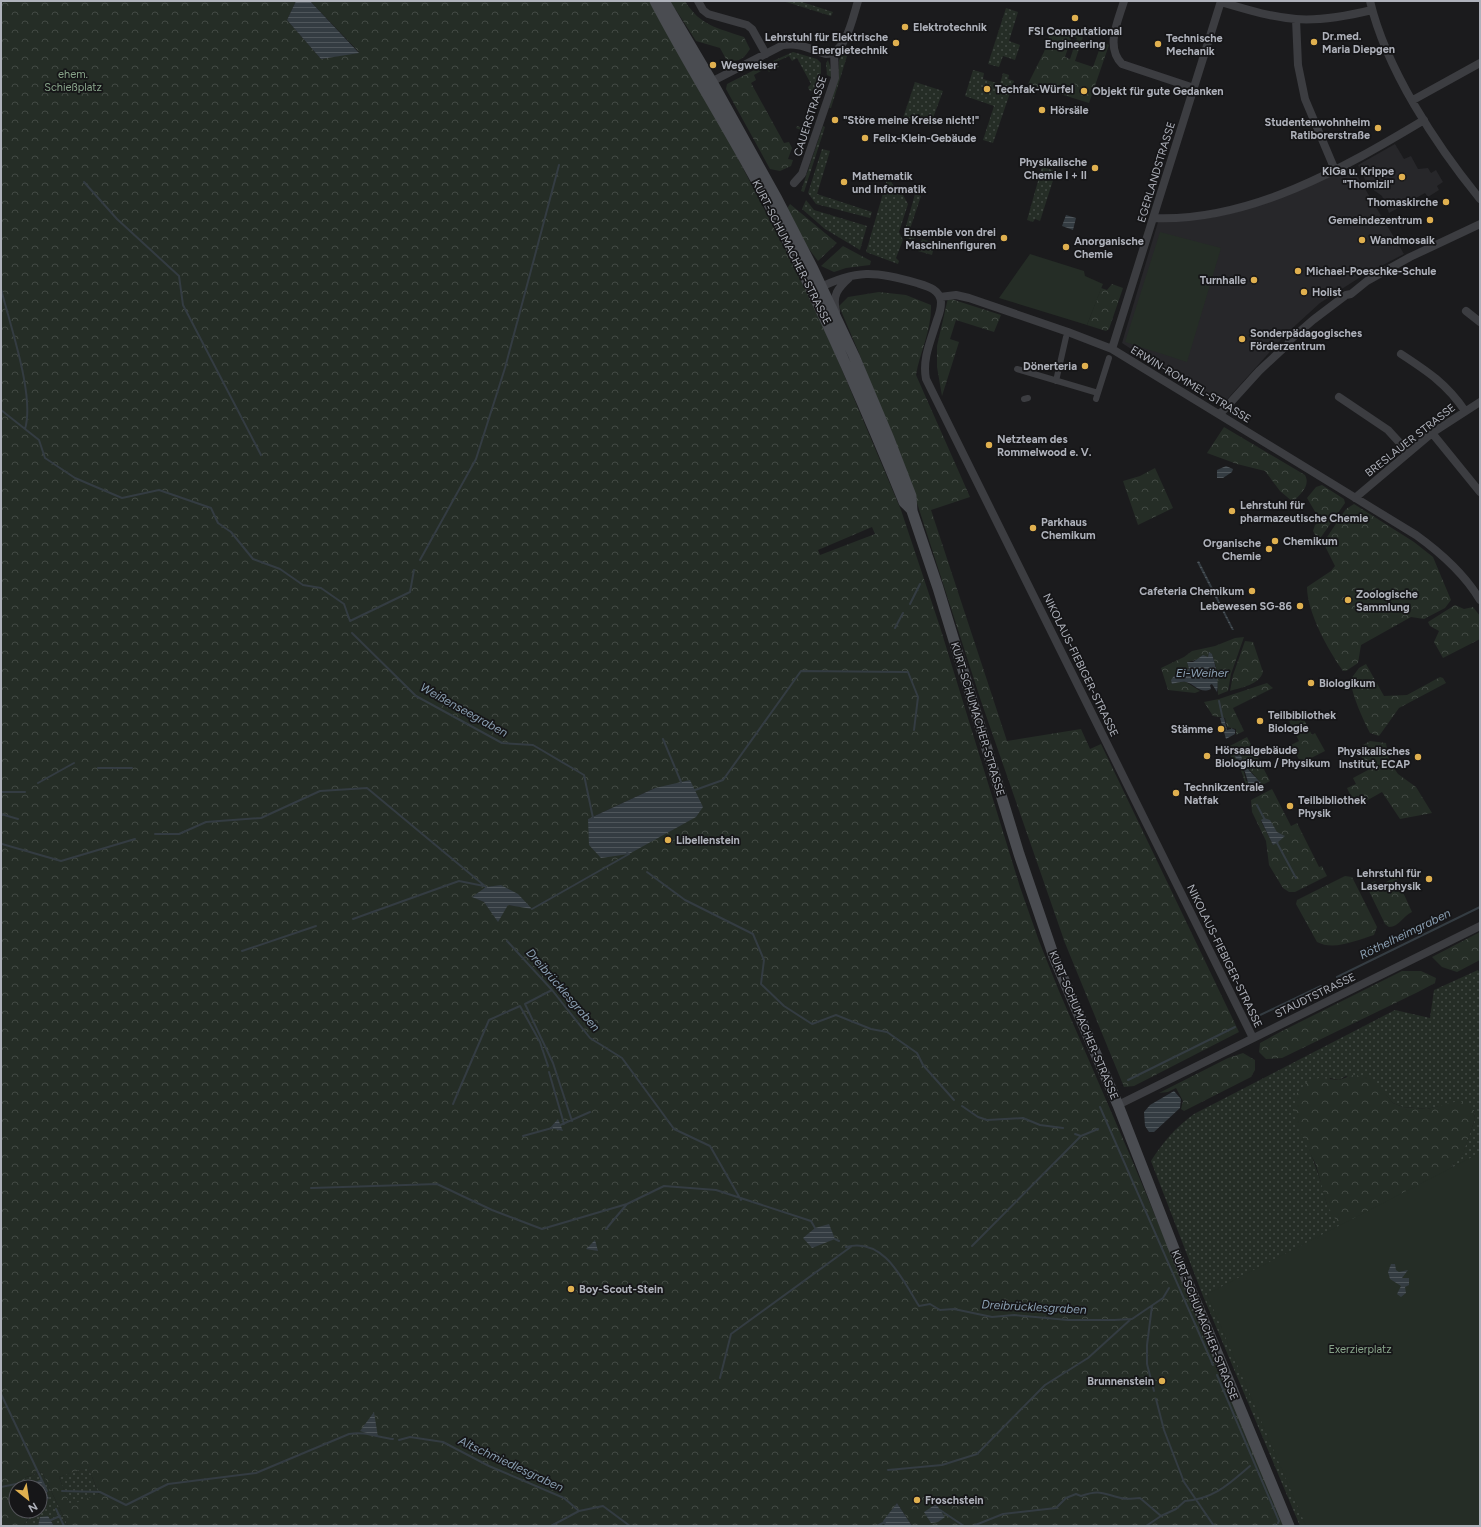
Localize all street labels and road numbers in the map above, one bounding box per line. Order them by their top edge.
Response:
street label: CAUERSTRASSE [791,74,830,158]
street label: EGERLANDSTRASSE [1135,120,1178,224]
street label: KURT-SCHUMACHER-STRASSE [749,178,834,327]
street label: ERWIN-ROMMEL-STRASSE [1128,343,1253,426]
street label: BRESLAUER STRASSE [1363,401,1458,480]
street label: NIKOLAUS-FIEBIGER-STRASSE [1040,591,1121,739]
street label: KURT-SCHUMACHER-STRASSE [948,640,1007,798]
street label: NIKOLAUS-FIEBIGER-STRASSE [1184,882,1265,1030]
street label: KURT-SCHUMACHER-STRASSE [1046,949,1121,1102]
street label: STAUDTSTRASSE [1273,970,1358,1021]
street label: KURT-SCHUMACHER-STRASSE [1168,1248,1241,1402]

